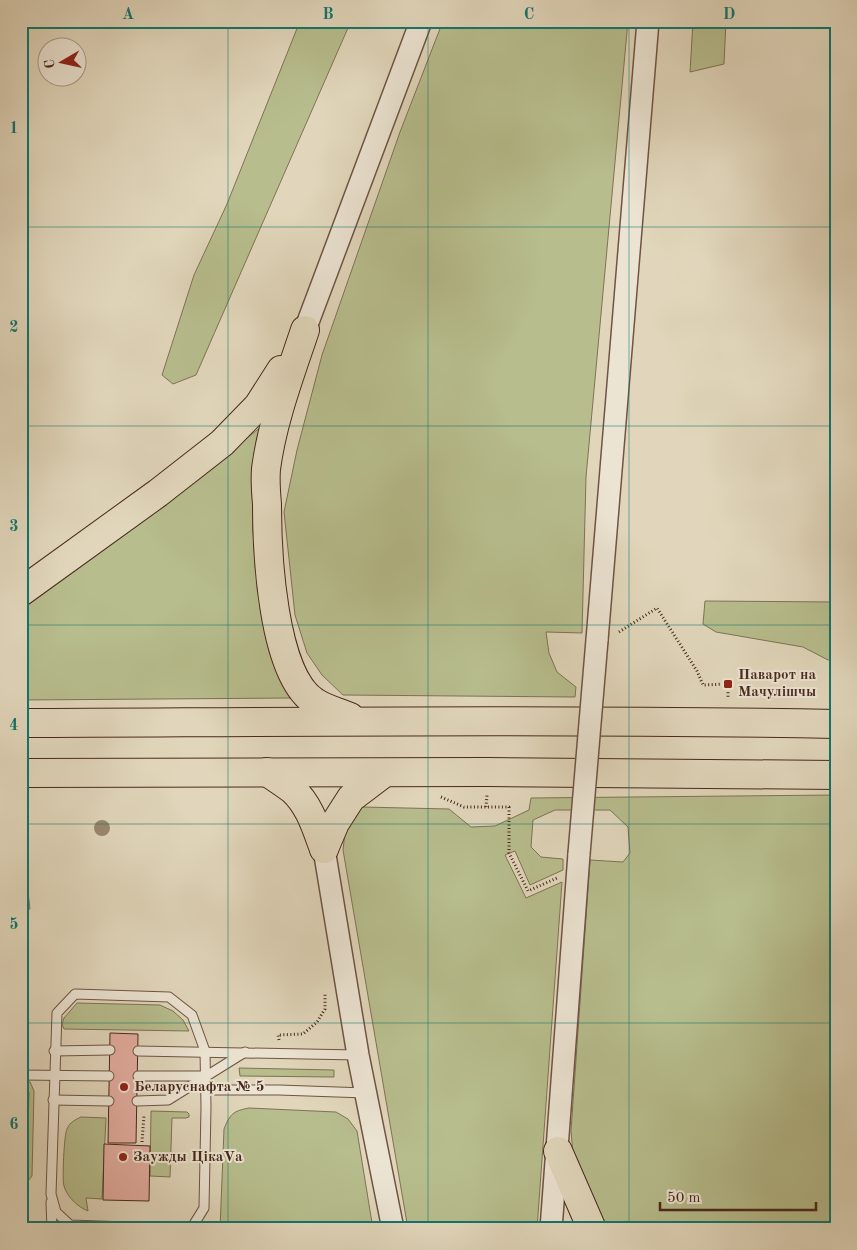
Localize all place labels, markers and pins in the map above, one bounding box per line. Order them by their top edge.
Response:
place label: Паварот на Мачулішчы [738,668,817,700]
marker: Паварот на Мачулішчы [722,678,734,690]
place label: Беларуснафта № 5 [134,1080,264,1095]
marker: Беларуснафта № 5 [118,1081,130,1093]
place label: Заужды ЦікаVа [133,1150,243,1165]
marker: Заужды ЦікаVа [117,1151,129,1163]

